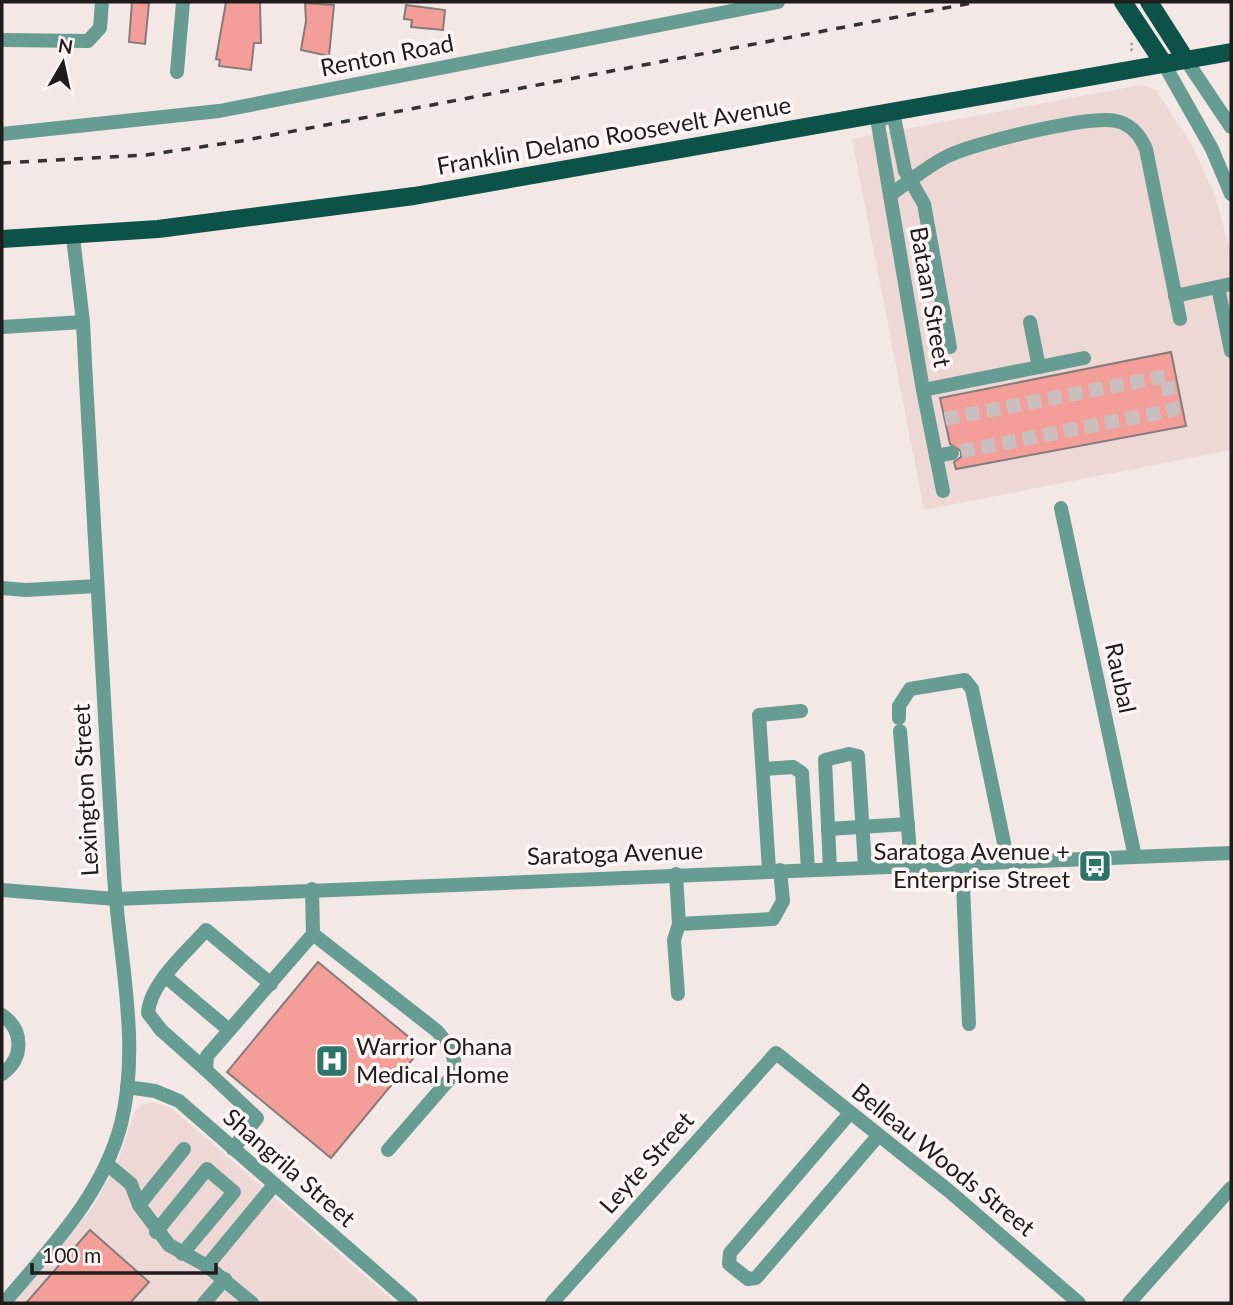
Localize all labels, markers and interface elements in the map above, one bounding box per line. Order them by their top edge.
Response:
street label: Renton Road [318,27,456,82]
north arrow [28,28,98,98]
text: N [57,33,75,58]
street label: Franklin Delano Roosevelt Avenue [434,89,793,180]
street label: Bataan Street [905,224,958,370]
street label: Raubal [1100,640,1143,716]
street label: Lexington Street [65,703,103,877]
street label: Saratoga Avenue [526,835,704,870]
place label: Saratoga Avenue + Enterprise Street [874,836,1070,893]
bus stop icon: Saratoga Avenue + Enterprise Street [1076,847,1114,885]
place label: Warrior Ohana Medical Home [356,1031,512,1088]
hospital icon: Warrior Ohana Medical Home [313,1042,351,1080]
street label: Belleau Woods Street [847,1076,1042,1242]
street label: Shangrila Street [218,1102,362,1232]
street label: Leyte Street [593,1105,699,1219]
scale bar [32,1232,215,1276]
text: 100 m [42,1242,101,1267]

